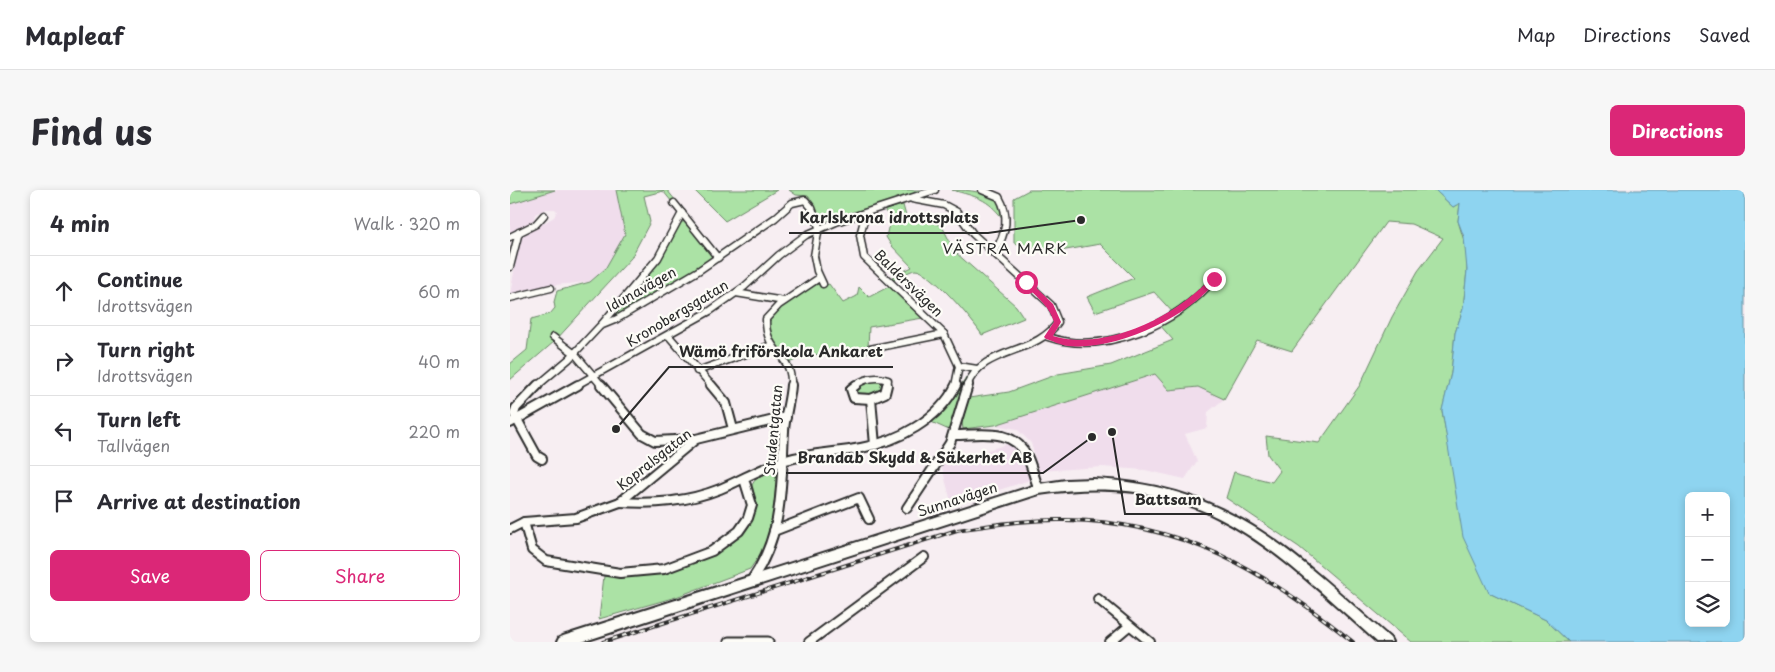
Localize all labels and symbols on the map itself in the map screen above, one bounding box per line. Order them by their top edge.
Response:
callout: Karlskrona idrottsplats [789,203,988,233]
text: Karlskrona idrottsplats [799,205,979,228]
district label: VÄSTRA MARK [943,236,1067,259]
street label: Baldersvägen [870,245,948,321]
street label: Idunavägen [602,261,680,317]
route end [1203,268,1226,291]
route start [1015,271,1038,294]
street label: Kronobergsgatan [622,274,732,352]
callout: Wämö friförskola Ankaret [669,337,893,367]
text: Wämö friförskola Ankaret [679,339,883,362]
street label: Studentgatan [759,384,787,476]
street label: Kopralsgatan [612,423,696,495]
callout: Brandab Skydd & Säkerhet AB [786,443,1043,473]
text: Brandab Skydd & Säkerhet AB [797,445,1033,468]
street label: Sunnavägen [914,476,1000,522]
callout: Battsam [1125,484,1212,514]
text: Battsam [1134,487,1202,510]

